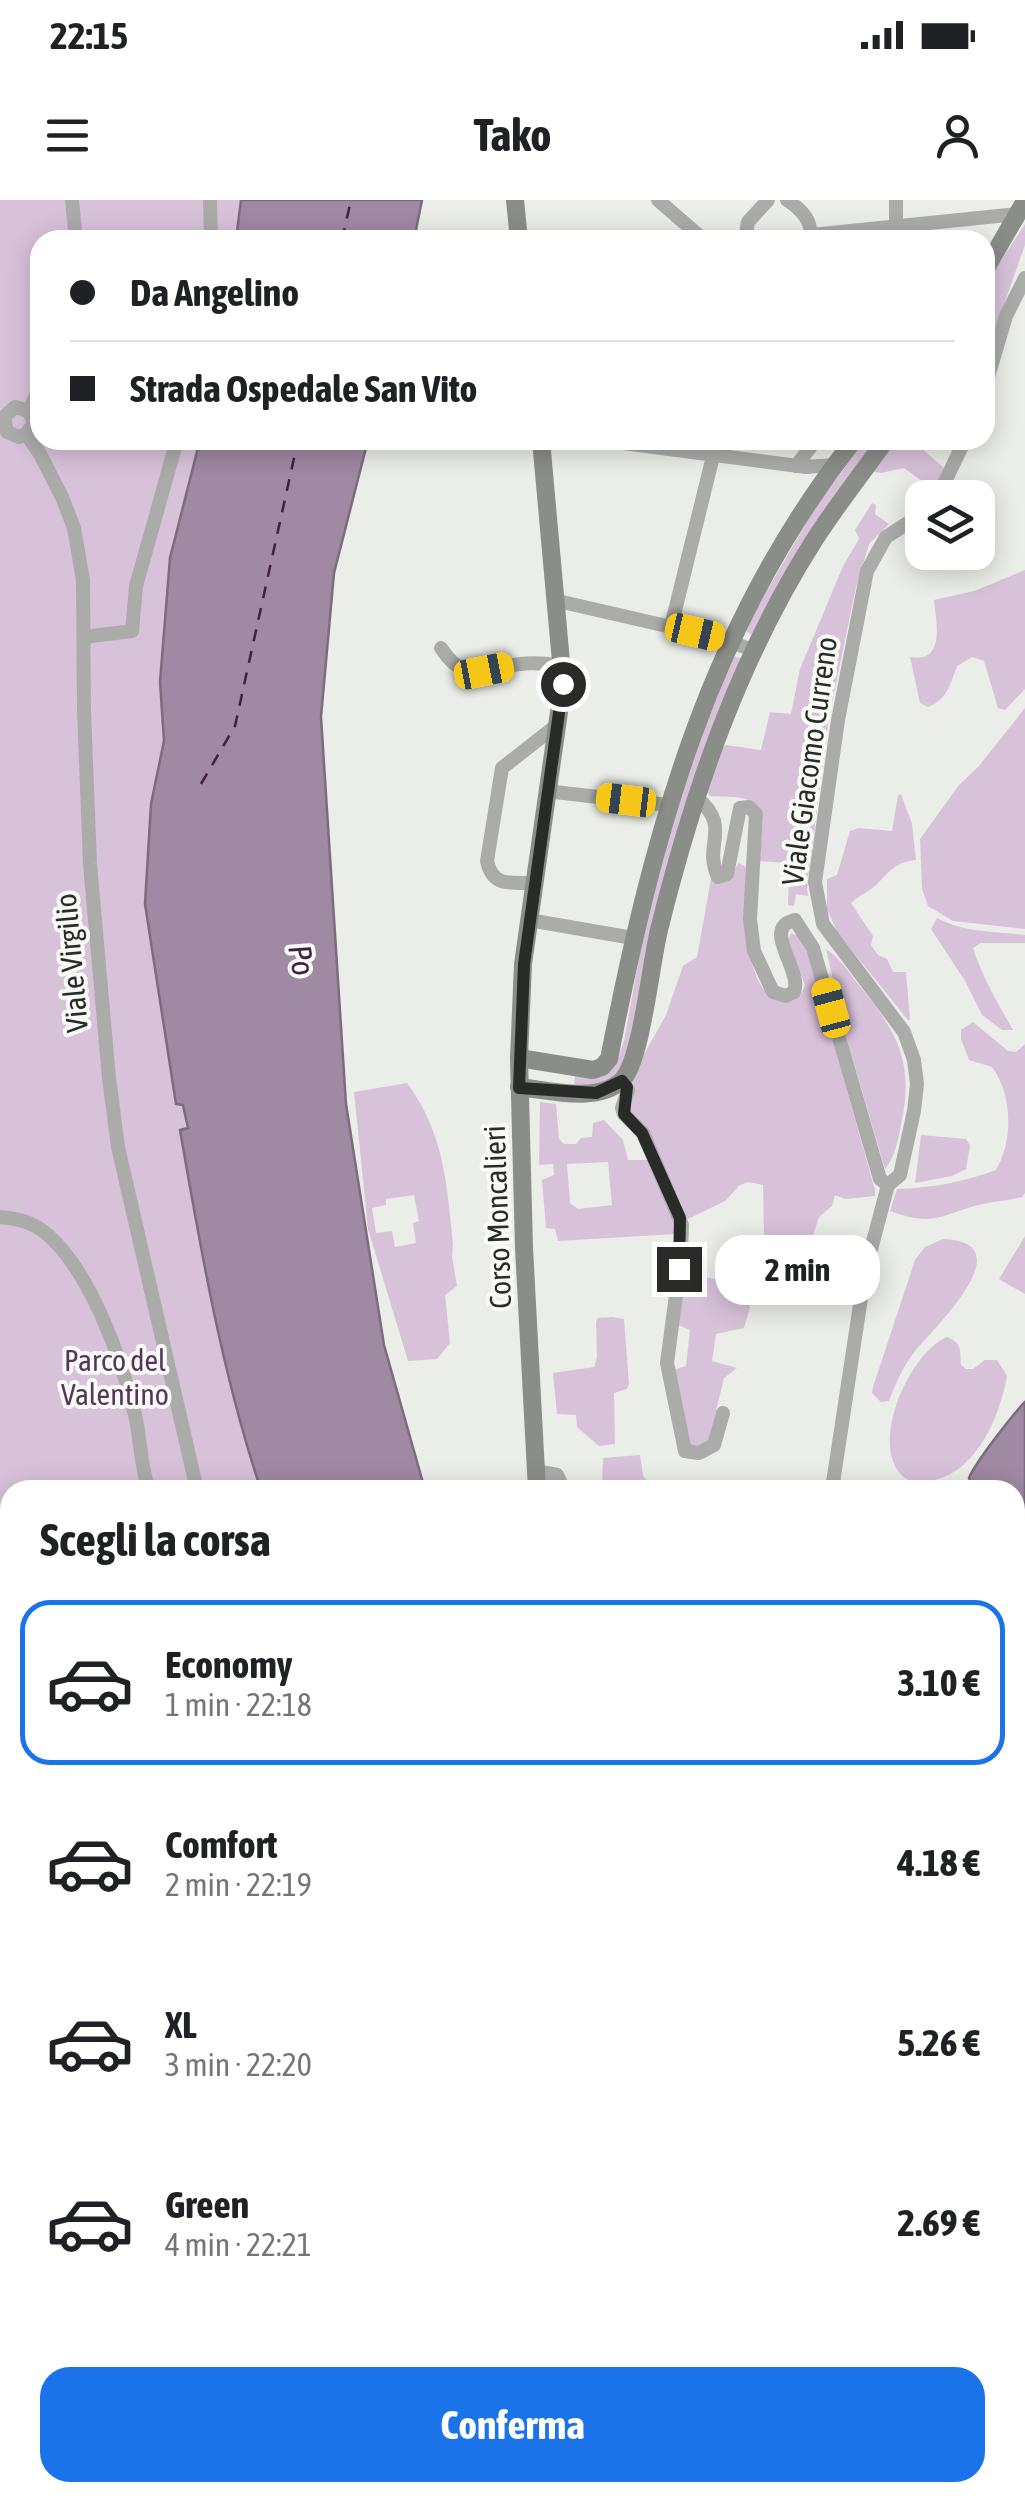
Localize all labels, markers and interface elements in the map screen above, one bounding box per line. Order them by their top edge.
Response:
text: 22:15 [50,14,128,57]
icon: menu [40,108,95,163]
icon: person [930,108,985,163]
text: Tako [474,109,551,161]
text: Da Angelino [130,271,299,314]
text: Strada Ospedale San Vito [130,367,477,410]
map controls [905,480,995,570]
button: layers [905,480,995,570]
car [662,611,728,653]
street label: Viale Giacomo Curreno [775,635,843,887]
car [452,651,516,691]
route start [541,662,586,707]
car [594,781,658,819]
street label: Viale Virgilio [48,892,94,1034]
water label: Po [281,942,323,978]
car [809,975,853,1041]
street label: Corso Moncalieri [477,1125,517,1309]
callout: 2 min [714,1234,879,1304]
route end [657,1247,702,1292]
text: 2 min [765,1251,830,1288]
park label: Parco del Valentino [61,1343,169,1411]
text: Scegli la corsa [40,1514,271,1566]
icon: car [45,1638,135,1728]
text: Economy [165,1643,292,1686]
text: 3.10 € [897,1661,980,1704]
text: 1 min · 22:18 [165,1686,312,1723]
icon: car [45,1818,135,1908]
text: Comfort [165,1823,277,1866]
text: 4.18 € [897,1841,980,1884]
text: 2 min · 22:19 [165,1866,312,1903]
icon: car [45,1998,135,2088]
text: XL [165,2003,197,2046]
text: 5.26 € [897,2021,980,2064]
text: 3 min · 22:20 [165,2046,312,2083]
icon: car [45,2178,135,2268]
text: Green [165,2183,249,2226]
text: 2.69 € [897,2201,980,2244]
text: 4 min · 22:21 [165,2226,312,2263]
button: Conferma [40,2367,985,2482]

